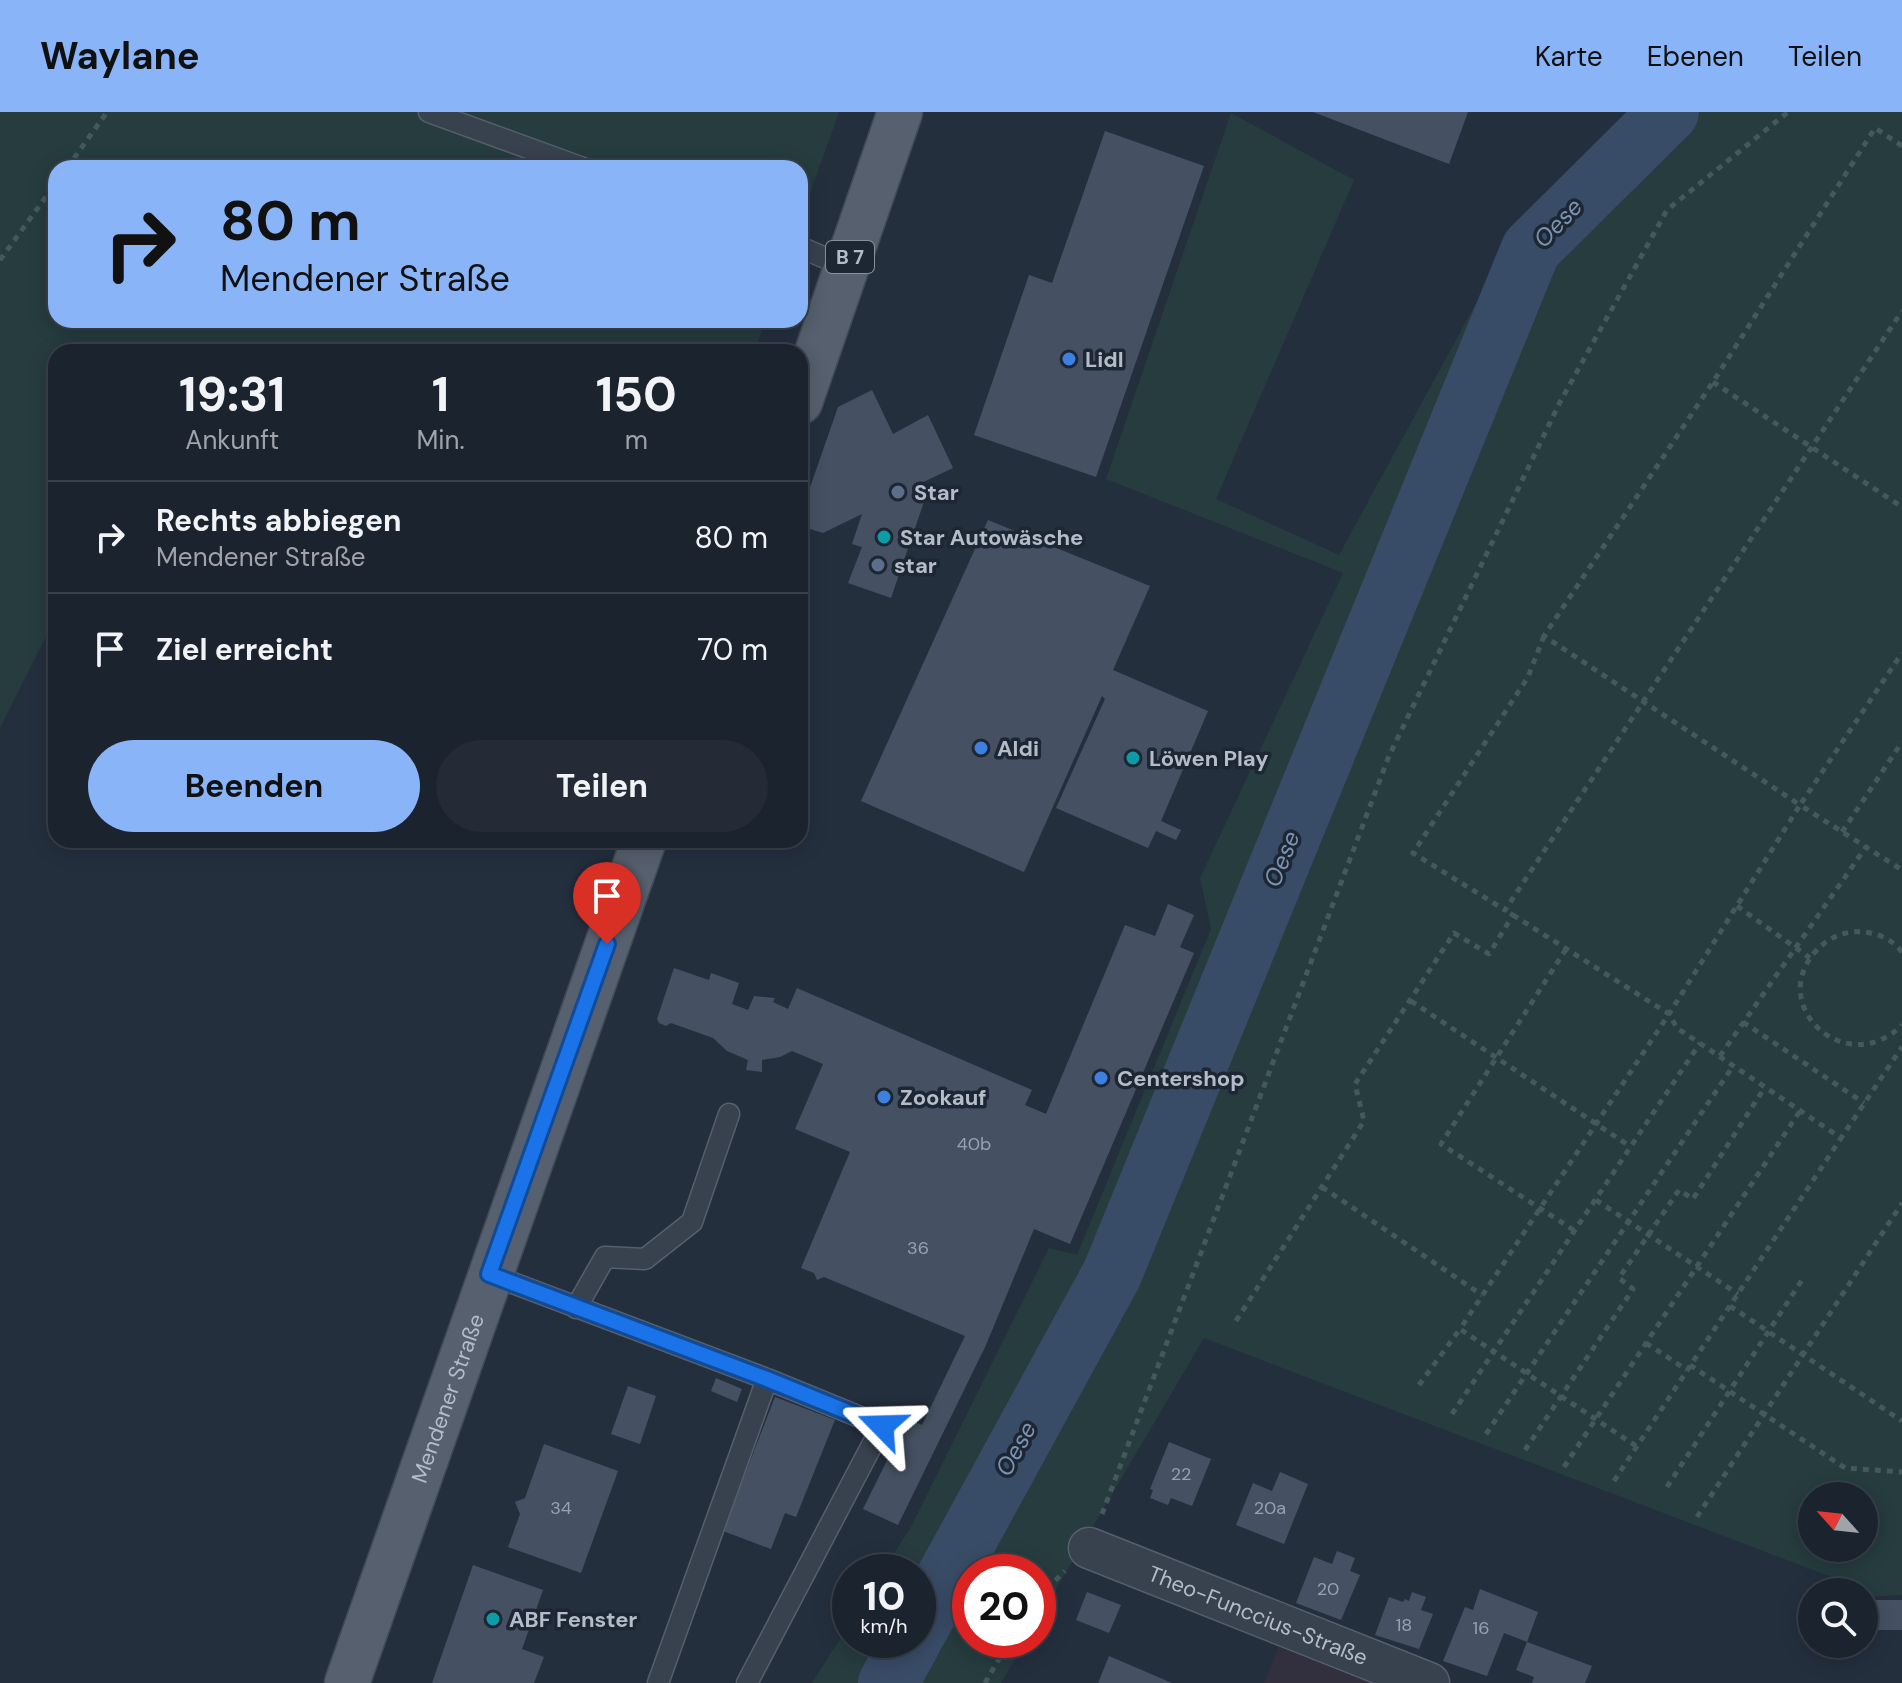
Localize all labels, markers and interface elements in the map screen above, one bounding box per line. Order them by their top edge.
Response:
text: Waylane [40,31,200,81]
text: Karte [1535,38,1603,75]
text: Ebenen [1647,38,1744,75]
text: Teilen [1788,38,1862,75]
text: 80 m [220,184,361,257]
water label: Oese [1526,191,1589,254]
icon: right [88,192,192,296]
road number: B 7 [826,241,874,273]
text: Mendener Straße [220,255,510,302]
place label: Lidl [1085,345,1124,374]
marker: Lidl [1060,350,1078,368]
text: 19:31 [179,363,285,426]
text: 1 [432,363,449,426]
text: 150 [596,363,677,426]
text: Ankunft [185,423,279,457]
text: Min. [416,423,465,457]
text: m [625,423,648,457]
place label: Star [914,478,959,507]
marker: Star [889,483,907,501]
text: Rechts abbiegen [156,501,401,540]
icon: right [88,515,132,559]
text: 80 m [695,518,768,557]
place label: Star Autowäsche [900,523,1083,552]
marker: Star Autowäsche [875,528,893,546]
text: Mendener Straße [156,540,365,574]
place label: star [894,551,937,580]
marker: star [869,556,887,574]
icon: arrive [88,627,132,671]
text: Ziel erreicht [156,630,333,669]
text: 70 m [697,630,768,669]
place label: Aldi [997,734,1039,763]
marker: Aldi [972,739,990,757]
button: Beenden [88,740,420,832]
button: Teilen [436,740,768,832]
place label: Löwen Play [1149,744,1269,773]
marker: Löwen Play [1124,749,1142,767]
water label: Oese [1256,826,1307,891]
pin [573,862,641,944]
icon: arrive [585,874,629,918]
place label: Centershop [1117,1064,1245,1093]
marker: Centershop [1092,1069,1110,1087]
place label: Zookauf [900,1083,986,1112]
marker: Zookauf [875,1088,893,1106]
house number: 40b [957,1132,991,1156]
house number: 36 [907,1236,929,1260]
street label: Mendener Straße [405,1310,491,1487]
position arrow [840,1384,924,1468]
water label: Oese [988,1416,1043,1482]
house number: 22 [1171,1462,1191,1486]
north arrow [1798,1482,1878,1562]
map controls [1798,1482,1878,1658]
house number: 34 [550,1496,572,1520]
house number: 20a [1254,1496,1286,1520]
speed limit sign: 20 [952,1554,1056,1658]
street label: Theo-Funccius-Straße [1144,1559,1372,1672]
text: 10 [863,1570,905,1622]
house number: 20 [1317,1577,1339,1601]
button: search [1798,1578,1878,1658]
place label: ABF Fenster [509,1605,637,1634]
marker: ABF Fenster [484,1610,502,1628]
text: km/h [860,1613,908,1639]
house number: 18 [1396,1613,1412,1637]
house number: 16 [1473,1616,1489,1640]

